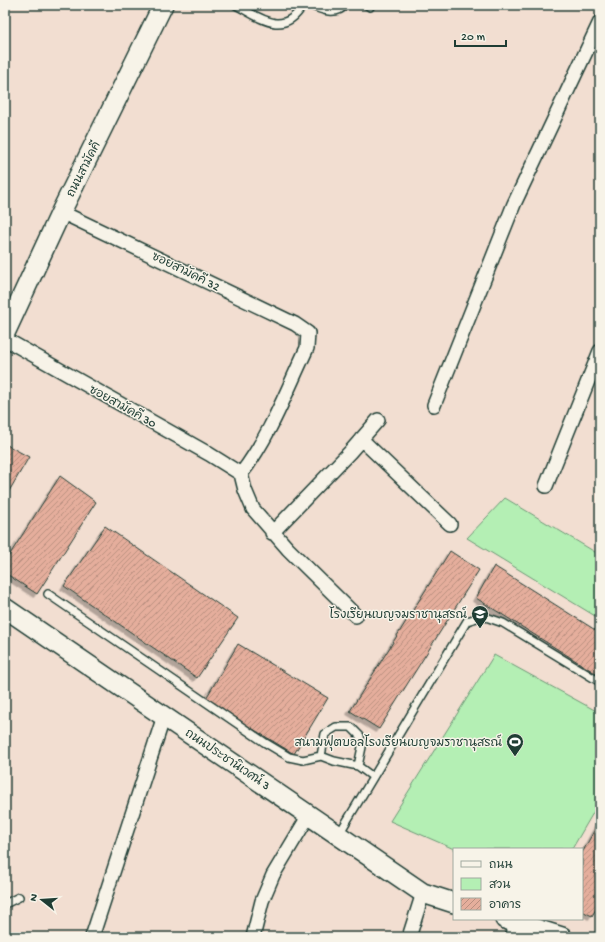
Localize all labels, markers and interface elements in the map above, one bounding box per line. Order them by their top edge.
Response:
scale bar [455,22,506,48]
text: 20 m [461,31,486,45]
street label: ถนนสามัคคี [63,139,105,200]
street label: ซอยสามัคคี 32 [149,249,222,295]
street label: ซอยสามัคคี 30 [86,382,159,432]
school or university icon: โรงเรียนเบญจมราชานุสรณ์ [470,604,490,629]
place label: โรงเรียนเบญจมราชานุสรณ์ [329,606,468,623]
street label: ถนนประชานิเวศน์ 3 [182,725,274,794]
sports icon: สนามฟุตบอลโรงเรียนเบญจมราชานุสรณ์ [505,732,525,757]
place label: สนามฟุตบอลโรงเรียนเบญจมราชานุสรณ์ [294,734,503,751]
legend [453,848,583,920]
text: ถนน [489,859,513,873]
text: สวน [489,879,510,893]
north arrow [22,880,62,920]
text: N [28,892,41,903]
text: อาคาร [489,899,521,913]

